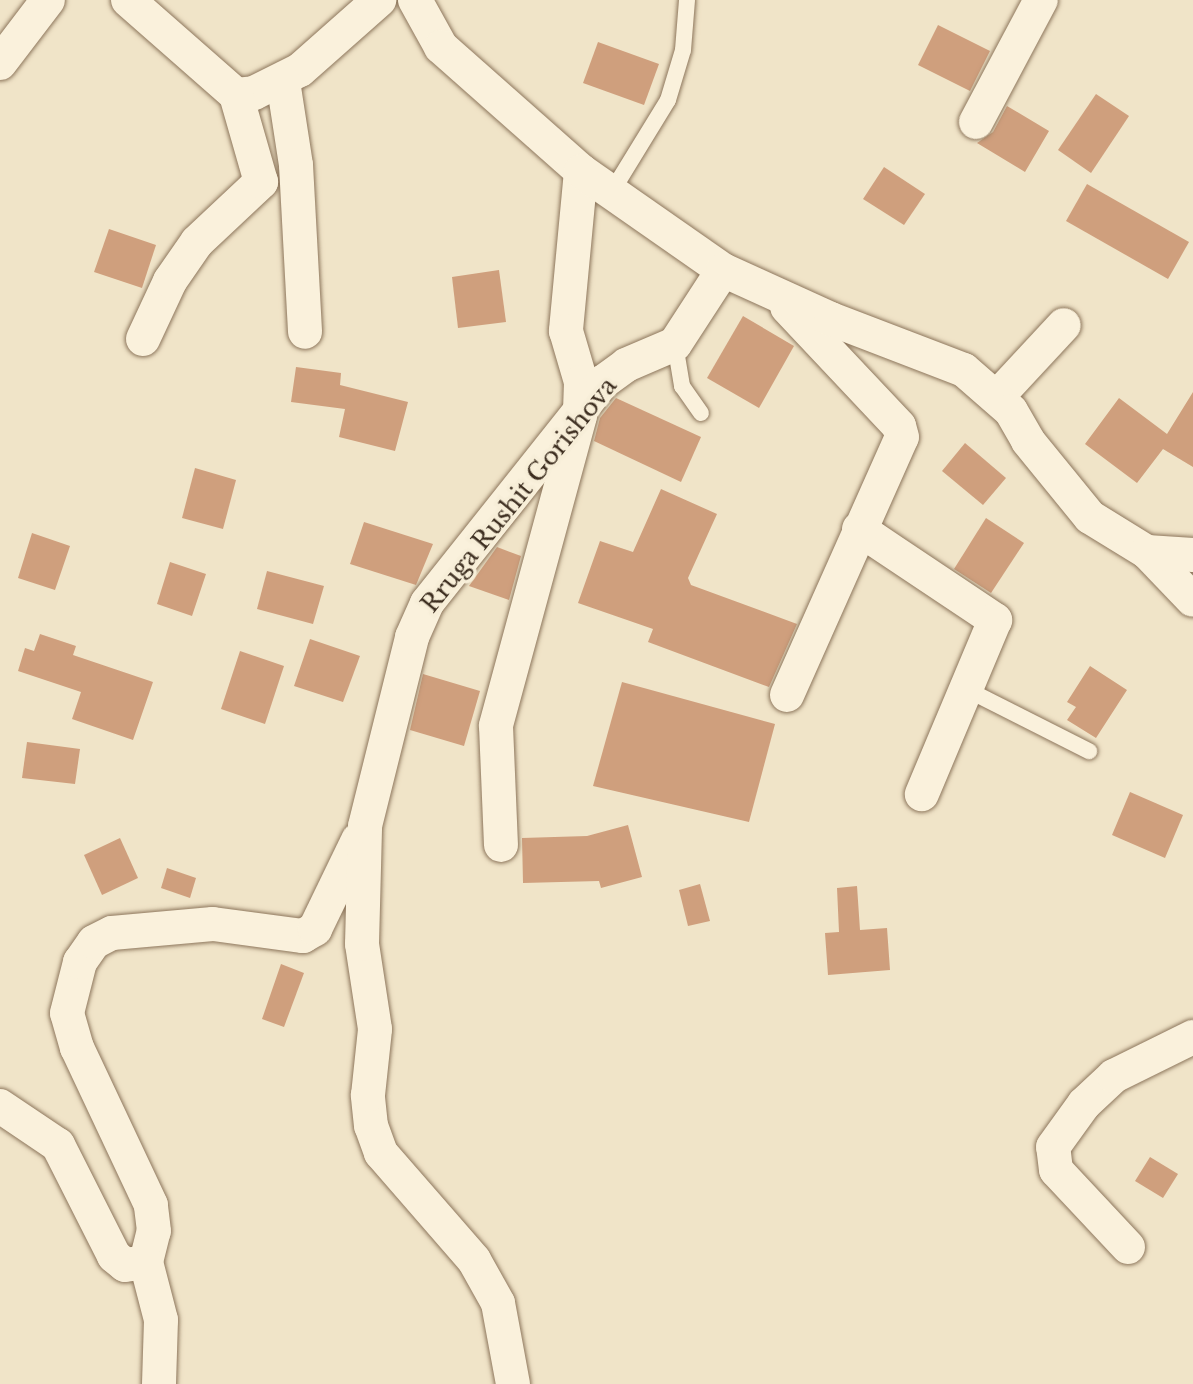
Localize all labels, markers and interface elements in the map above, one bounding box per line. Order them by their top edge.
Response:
street label: Rruga Rushit Gorishova [415,372,623,618]

